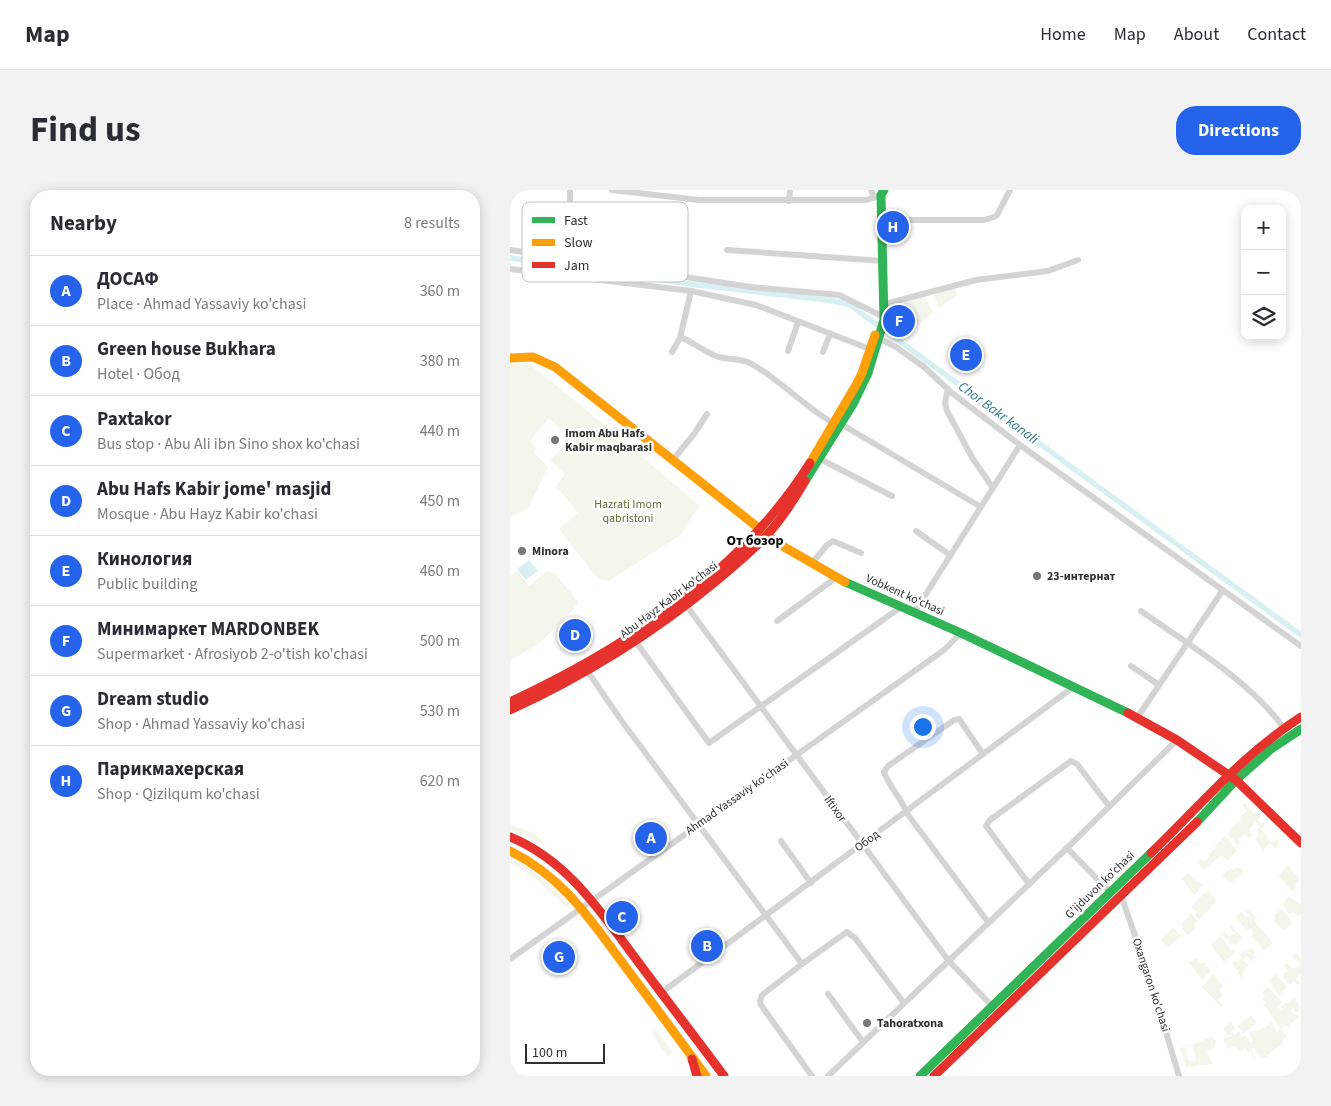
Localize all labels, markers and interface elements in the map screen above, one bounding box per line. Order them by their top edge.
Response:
text: Map [25,17,70,52]
text: Home [1040,22,1086,47]
text: Map [1114,22,1146,47]
text: About [1174,22,1219,47]
text: Contact [1247,22,1306,47]
text: Find us [30,105,140,155]
button: Directions [1176,106,1301,155]
legend [522,202,688,282]
map controls [1241,205,1286,340]
button: + [1241,205,1286,250]
text: Nearby [50,208,117,238]
pin: H [877,208,909,246]
text: Fast [564,211,588,231]
text: 8 results [404,212,460,234]
text: Slow [564,233,593,253]
button: − [1241,250,1286,295]
text: Jam [564,256,589,276]
text: ДОСАФ [97,266,159,293]
text: A [61,280,71,302]
text: 360 m [420,280,460,302]
text: Place · Ahmad Yassaviy ko'chasi [97,293,307,315]
button: layers [1241,295,1286,340]
pin: F [883,302,915,340]
text: Green house Bukhara [97,336,276,363]
pin: E [950,336,982,374]
text: B [61,350,71,372]
text: 380 m [420,350,460,372]
text: Hotel · Обод [97,363,180,385]
water label: Chor Bakr kanali [954,377,1043,449]
text: Paxtakor [97,406,172,433]
text: C [61,420,71,442]
text: 440 m [420,420,460,442]
place label: Imom Abu Hafs Kabir maqbarasi [565,425,652,456]
text: Bus stop · Abu Ali ibn Sino shox ko'chasi [97,433,360,455]
marker: Imom Abu Hafs Kabir maqbarasi [549,434,561,446]
text: Abu Hafs Kabir jome' masjid [97,476,331,503]
text: D [61,490,71,512]
text: 450 m [420,490,460,512]
park label: Hazrati Imom qabristoni [594,496,662,527]
text: Mosque · Abu Hayz Kabir ko'chasi [97,503,318,525]
district label: От бозор [727,531,783,551]
place label: Minora [532,543,569,560]
marker: Minora [516,545,528,557]
text: Кинология [97,546,192,573]
street label: Abu Hayz Kabir ko'chasi [617,558,721,642]
text: E [62,560,70,582]
text: 460 m [420,560,460,582]
place label: 23-интернат [1047,568,1116,585]
street label: Vobkent koʻchasi [863,570,947,620]
marker: 23-интернат [1031,570,1043,582]
text: Public building [97,573,197,595]
text: Минимаркет MARDONBEK [97,616,319,643]
pin: D [559,616,591,654]
text: F [62,630,70,652]
text: 500 m [420,630,460,652]
text: Supermarket · Afrosiyob 2-o'tish ko'chasi [97,643,368,665]
text: Dream studio [97,686,209,713]
text: G [61,700,71,722]
text: 530 m [420,700,460,722]
text: Shop · Ahmad Yassaviy ko'chasi [97,713,305,735]
your location [910,714,936,740]
street label: Ahmad Yassaviy ko'chasi [682,755,792,839]
text: Парикмахерская [97,756,244,783]
text: H [61,770,71,792]
text: 620 m [420,770,460,792]
text: Shop · Qizilqum ko'chasi [97,783,260,805]
street label: Iftixor [820,792,851,826]
pin: A [635,819,667,857]
street label: Обод [851,826,884,856]
street label: G'ijduvon ko'chasi [1061,847,1139,923]
pin: C [606,898,638,936]
pin: B [691,927,723,965]
street label: Oxangaron ko'chasi [1128,936,1174,1034]
pin: G [543,938,575,976]
place label: Tahoratxona [877,1015,943,1032]
marker: Tahoratxona [861,1017,873,1029]
scale bar [525,1041,605,1064]
text: 100 m [532,1043,567,1063]

